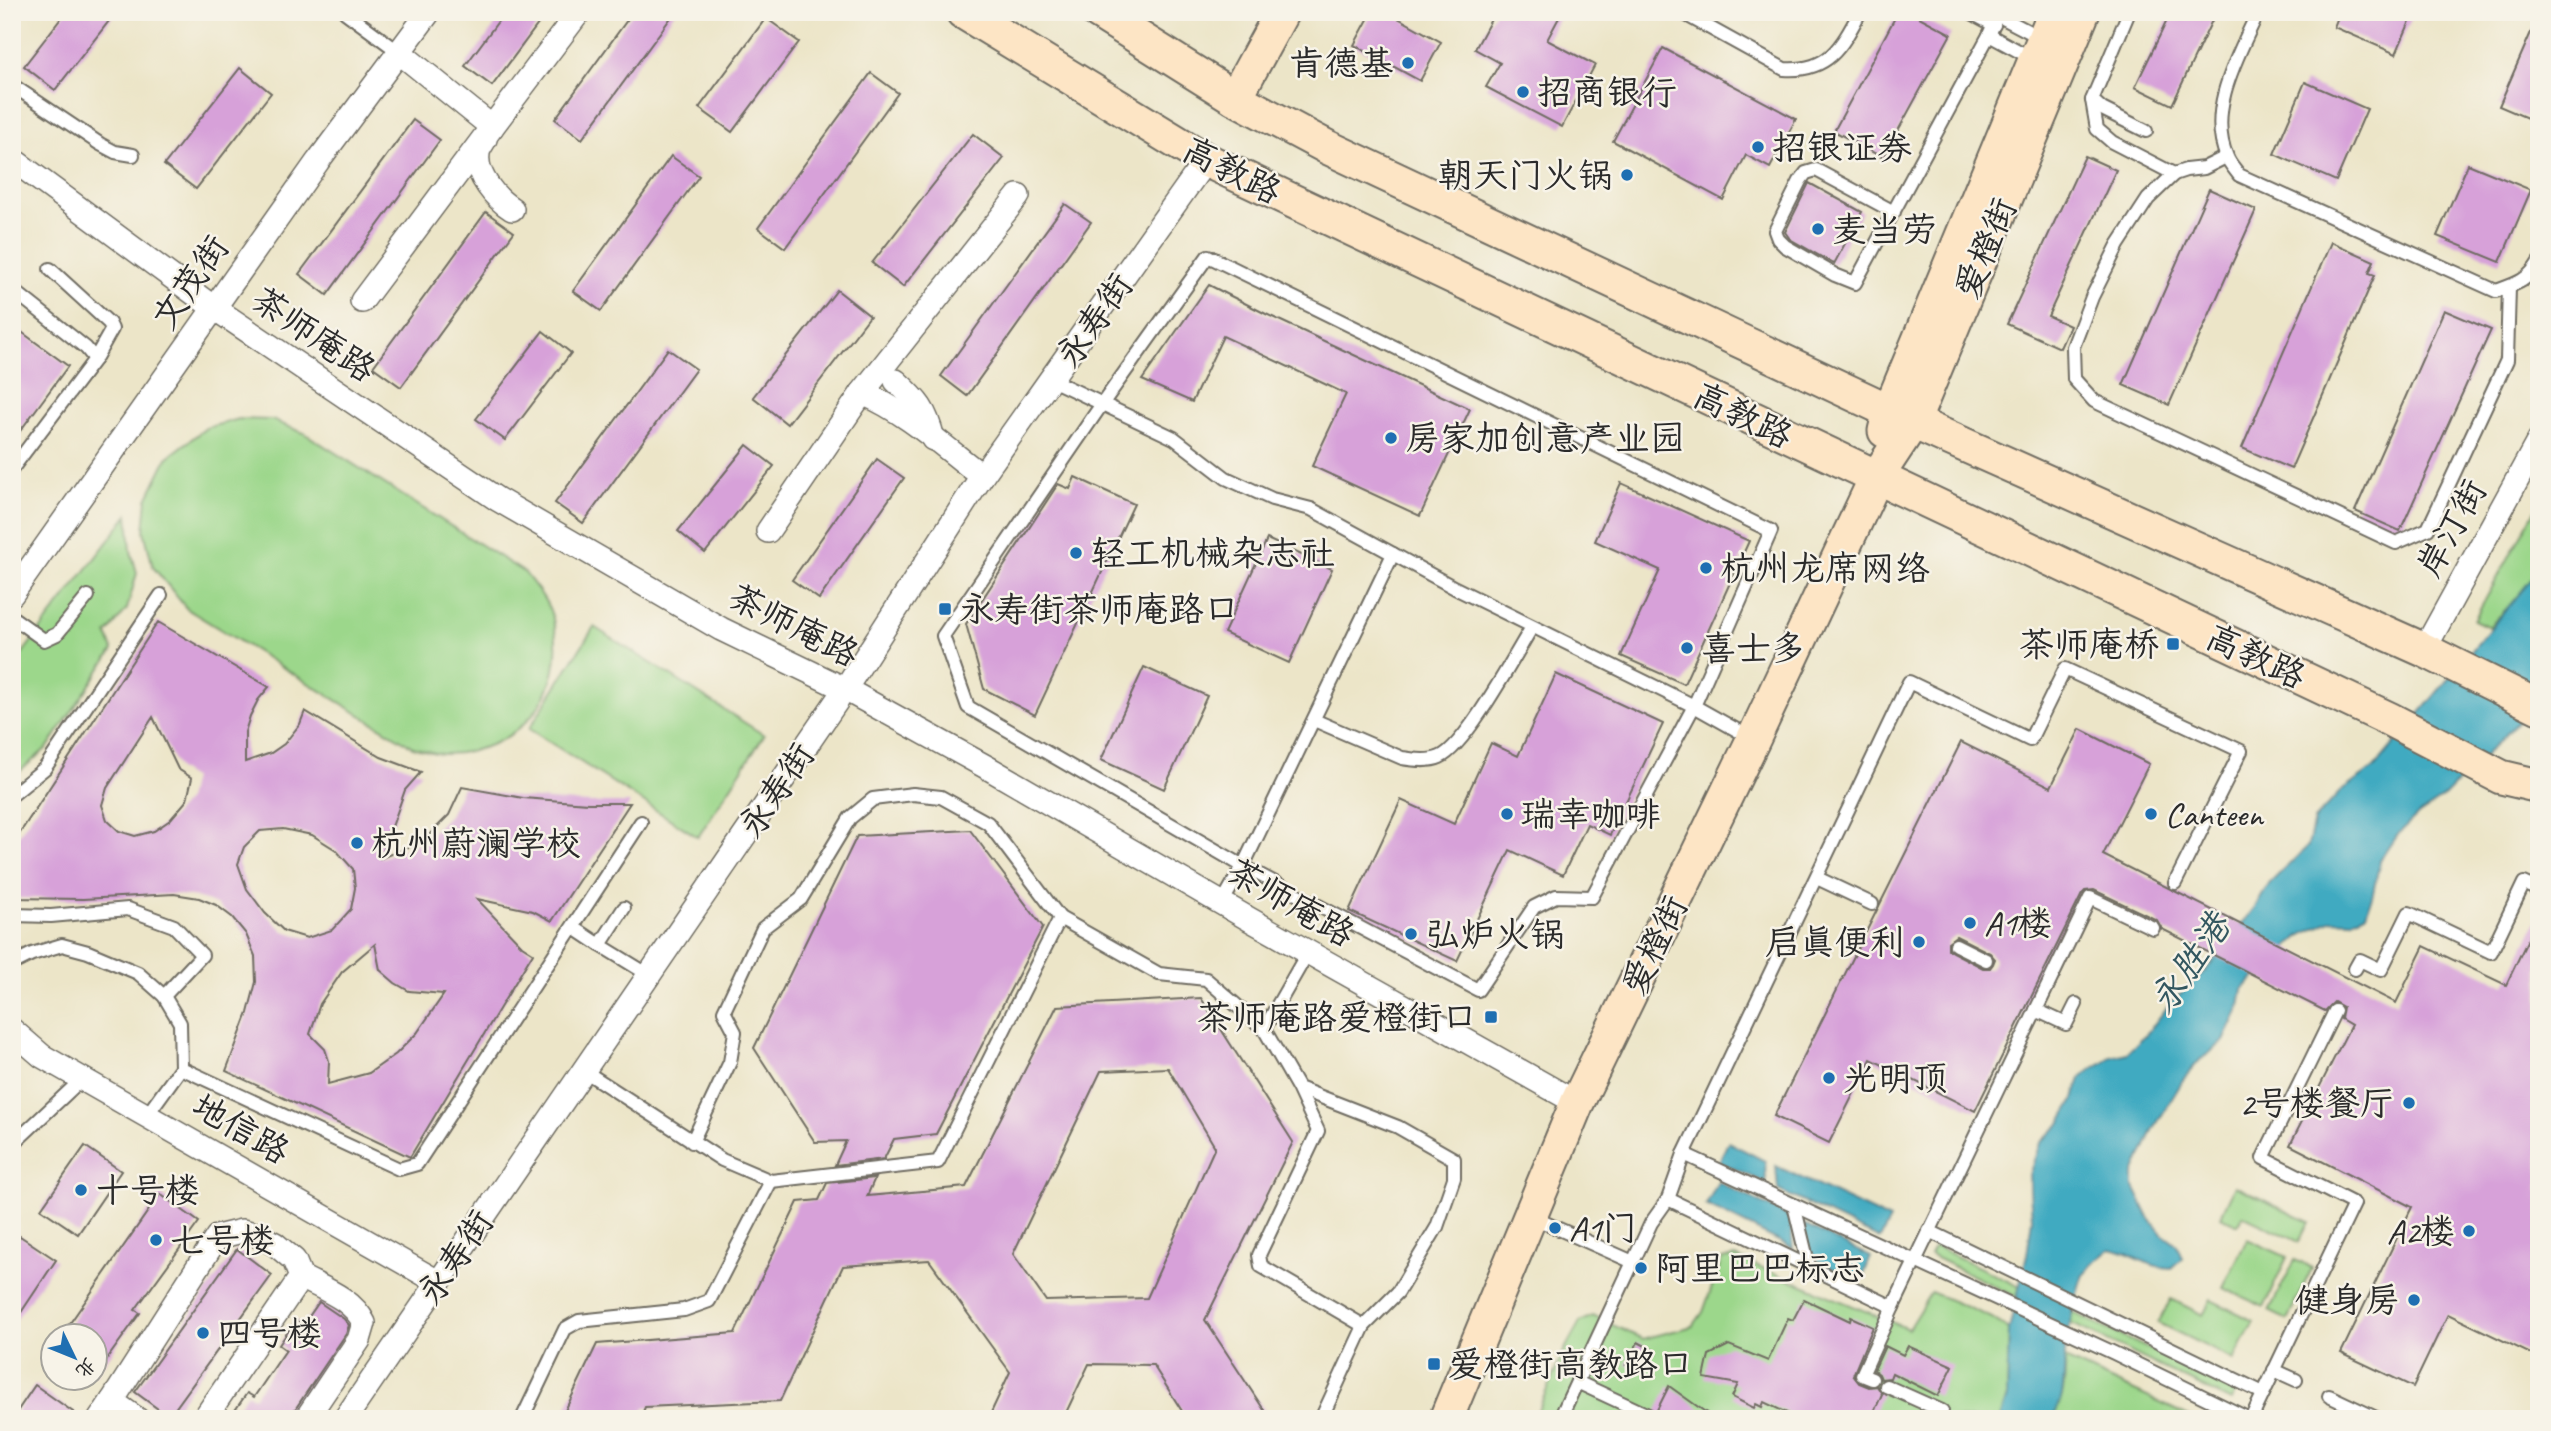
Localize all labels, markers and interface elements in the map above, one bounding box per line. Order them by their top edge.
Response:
place label: 肯德基 [1289,41,1394,86]
marker: 肯德基 [1400,55,1416,71]
place label: 招商银行 [1537,70,1677,115]
marker: 招商银行 [1515,84,1531,100]
place label: 招银证券 [1772,125,1912,170]
street label: 高教路 [1175,127,1289,214]
marker: 招银证券 [1750,139,1766,155]
place label: 朝天门火锅 [1438,153,1613,198]
marker: 朝天门火锅 [1619,167,1635,183]
street label: 爱橙街 [1944,191,2027,305]
place label: 麦当劳 [1832,207,1937,252]
marker: 麦当劳 [1810,221,1826,237]
street label: 文茂街 [142,226,239,338]
street label: 永寿街 [1046,264,1143,376]
street label: 茶师庵路 [243,277,384,392]
street label: 高教路 [1686,372,1800,459]
place label: 房家加创意产业园 [1405,416,1685,461]
marker: 房家加创意产业园 [1383,430,1399,446]
street label: 岸汀街 [2406,471,2497,585]
place label: 轻工机械杂志社 [1090,531,1335,576]
marker: 轻工机械杂志社 [1068,545,1084,561]
place label: 杭州龙席网络 [1720,546,1930,591]
marker: 杭州龙席网络 [1698,560,1714,576]
street label: 茶师庵路 [721,574,866,677]
place label: 永寿街茶师庵路口 [959,587,1239,632]
marker: 永寿街茶师庵路口 [937,601,953,617]
street label: 高教路 [2199,614,2313,699]
place label: 茶师庵桥 [2019,622,2159,667]
place label: 喜士多 [1701,626,1806,671]
marker: 茶师庵桥 [2165,636,2181,652]
marker: 喜士多 [1679,640,1695,656]
street label: 永寿街 [728,734,824,846]
place label: 瑞幸咖啡 [1521,792,1661,837]
place label: Canteen [2165,792,2265,837]
marker: 瑞幸咖啡 [1499,806,1515,822]
marker: Canteen [2143,806,2159,822]
place label: 杭州蔚澜学校 [371,821,581,866]
marker: 杭州蔚澜学校 [349,835,365,851]
street label: 茶师庵路 [1219,848,1363,957]
street label: 爱橙街 [1611,888,1698,1002]
place label: A1楼 [1984,901,2052,946]
water label: 永胜港 [2138,902,2242,1022]
place label: 弘炉火锅 [1425,912,1565,957]
marker: A1楼 [1962,915,1978,931]
place label: 启真便利 [1765,920,1905,965]
marker: 弘炉火锅 [1403,926,1419,942]
marker: 启真便利 [1911,934,1927,950]
place label: 茶师庵路爱橙街口 [1197,995,1477,1040]
marker: 茶师庵路爱橙街口 [1483,1009,1499,1025]
place label: 光明顶 [1843,1056,1948,1101]
marker: 光明顶 [1821,1070,1837,1086]
place label: 2号楼餐厅 [2239,1081,2395,1126]
street label: 地信路 [184,1083,297,1174]
marker: 2号楼餐厅 [2401,1095,2417,1111]
place label: 十号楼 [95,1168,200,1213]
marker: 十号楼 [73,1182,89,1198]
street label: 永寿街 [407,1201,503,1313]
place label: A1门 [1569,1206,1637,1251]
place label: A2楼 [2387,1209,2455,1254]
place label: 七号楼 [170,1218,275,1263]
marker: A1门 [1547,1220,1563,1236]
marker: A2楼 [2461,1223,2477,1239]
marker: 七号楼 [148,1232,164,1248]
place label: 阿里巴巴标志 [1655,1246,1865,1291]
marker: 阿里巴巴标志 [1633,1260,1649,1276]
place label: 健身房 [2295,1278,2400,1323]
marker: 健身房 [2406,1292,2422,1308]
place label: 四号楼 [217,1311,322,1356]
north arrow [38,1322,108,1392]
marker: 四号楼 [195,1325,211,1341]
place label: 爱橙街高教路口 [1448,1342,1693,1387]
text: 北 [70,1353,101,1383]
marker: 爱橙街高教路口 [1426,1356,1442,1372]

